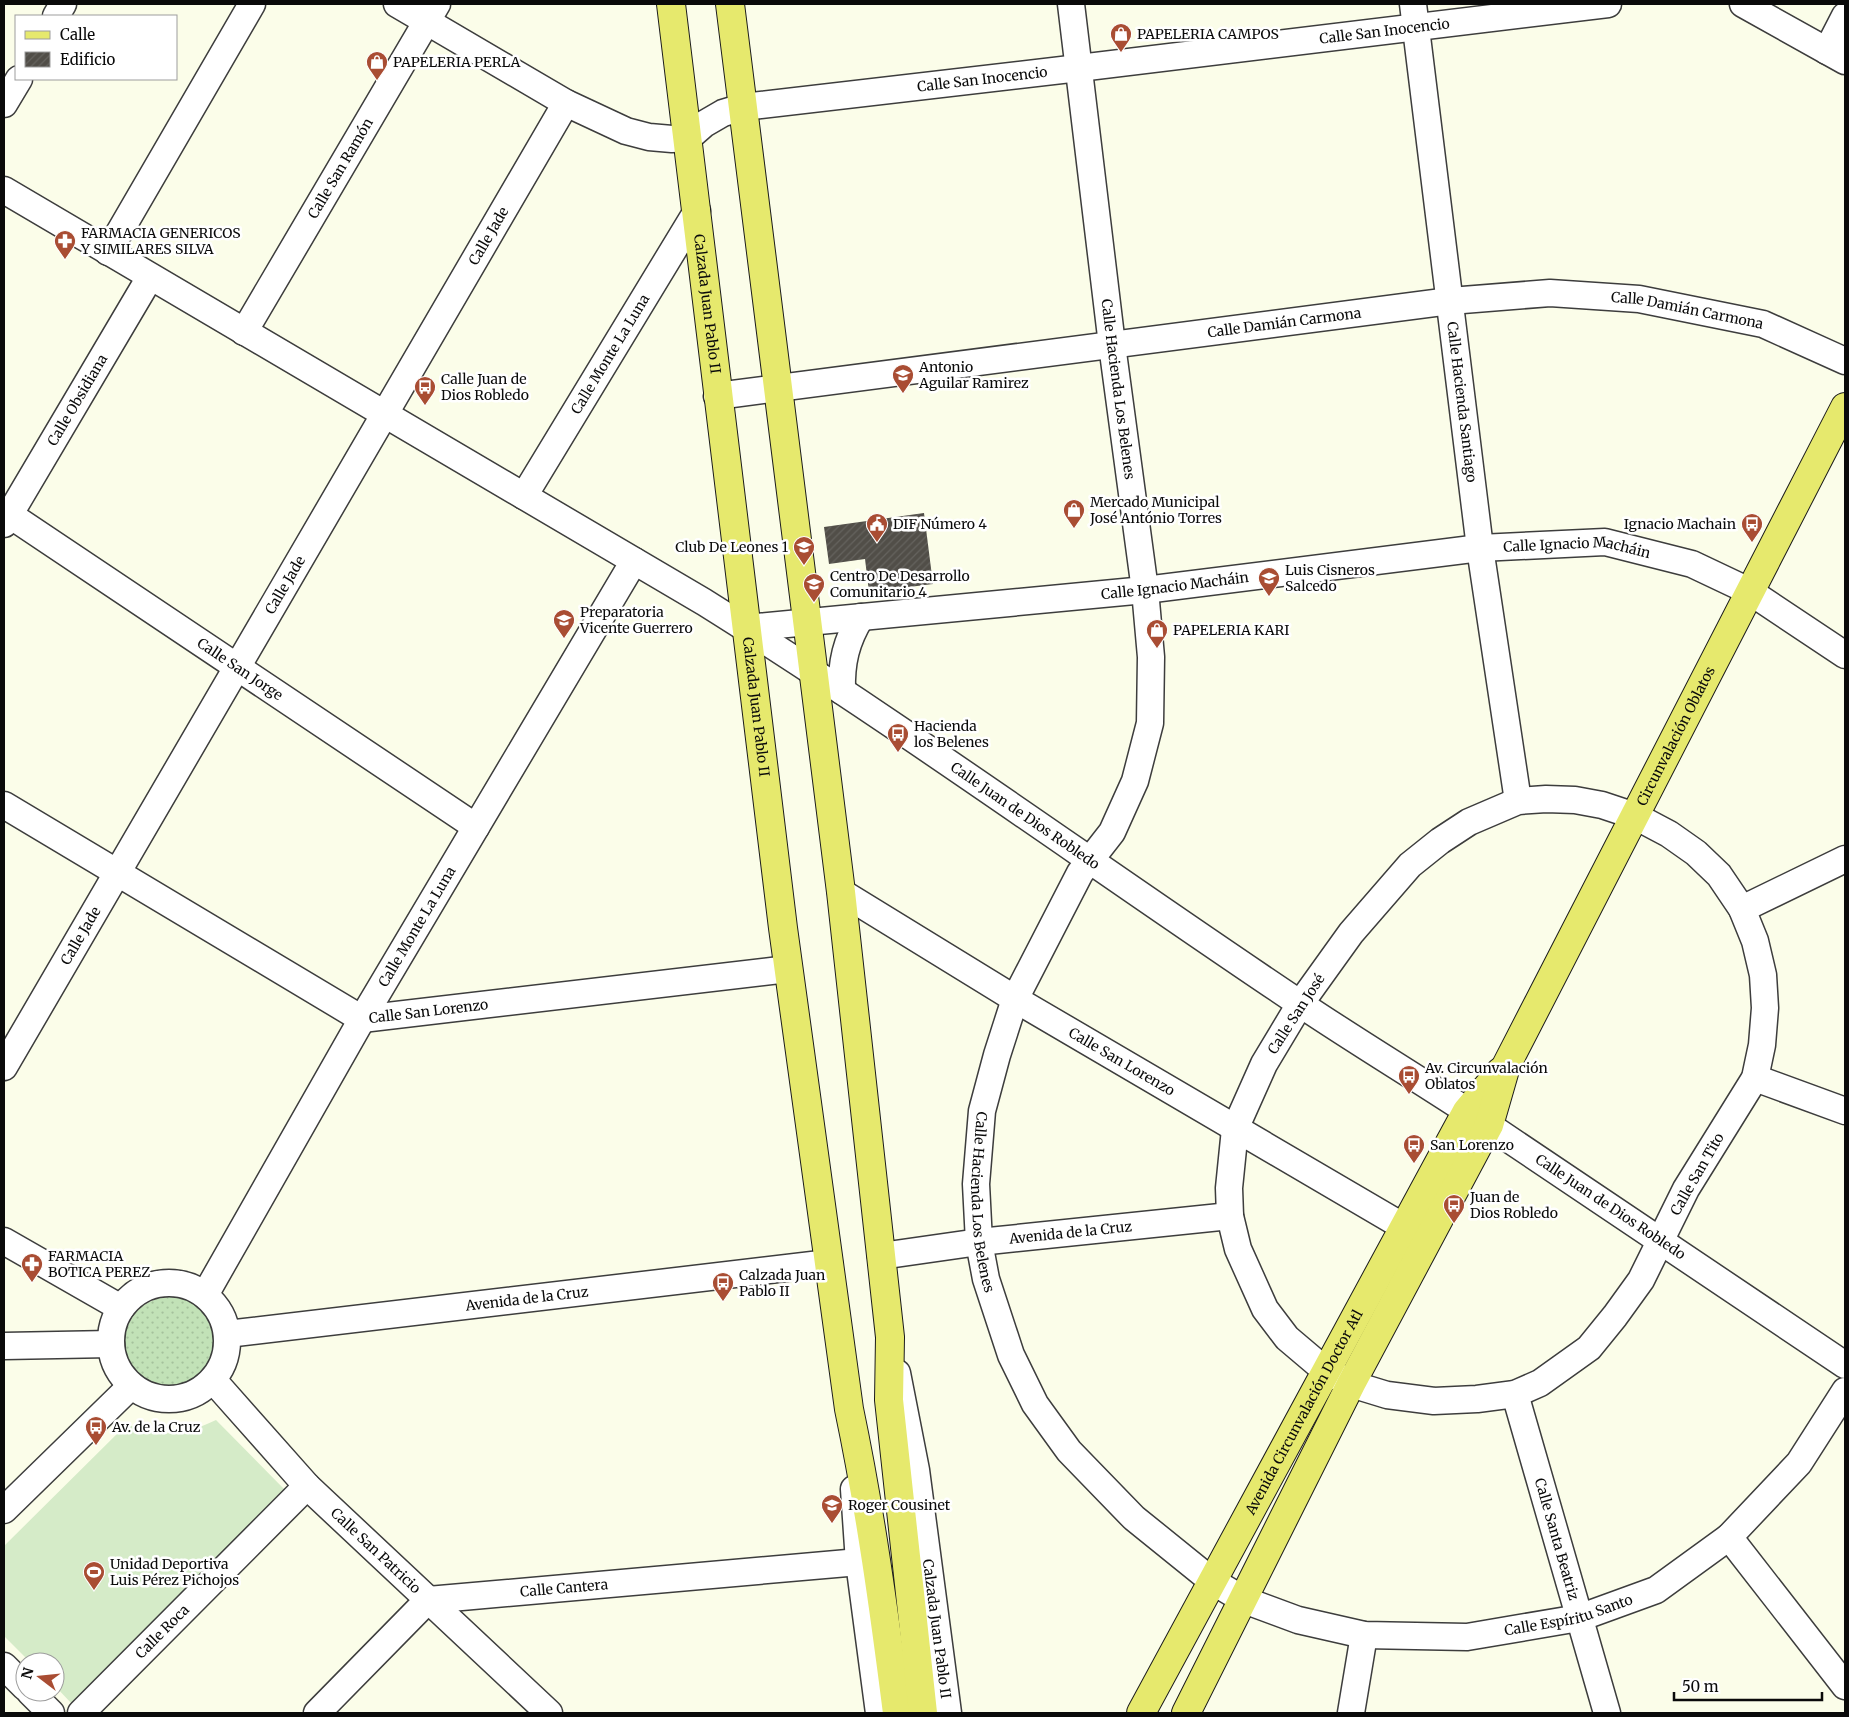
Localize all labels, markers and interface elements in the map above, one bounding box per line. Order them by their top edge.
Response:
street label: Calle San Inocencio [1318,14,1451,48]
legend [15,15,178,80]
shop icon: PAPELERIA CAMPOS [1109,22,1133,53]
text: Calle [60,25,95,44]
place label: PAPELERIA CAMPOS [1137,25,1279,43]
text: Edificio [60,50,116,69]
shop icon: PAPELERIA PERLA [365,50,389,81]
place label: PAPELERIA PERLA [393,53,521,71]
street label: Calle San Inocencio [916,63,1048,96]
street label: Calle San Ramón [304,115,377,222]
street label: Calle Jade [465,204,513,268]
place label: FARMACIA GENERICOS Y SIMILARES SILVA [80,224,240,258]
pharmacy icon: FARMACIA GENERICOS Y SIMILARES SILVA [53,229,77,260]
street label: Calzada Juan Pablo II [690,233,725,375]
street label: Calle Damián Carmona [1610,288,1765,333]
street label: Calle Monte La Luna [567,290,654,417]
street label: Calle Hacienda Los Belenes [1098,298,1139,481]
street label: Calle Damián Carmona [1206,304,1363,341]
street label: Calle Hacienda Santiago [1443,321,1481,483]
street label: Calle Obsidiana [43,351,112,449]
place label: Antonio Aguilar Ramirez [918,358,1029,392]
school or university icon: Antonio Aguilar Ramirez [891,363,915,394]
place label: Calle Juan de Dios Robledo [441,370,529,404]
bus stop icon: Calle Juan de Dios Robledo [413,375,437,406]
place label: Mercado Municipal José António Torres [1089,493,1222,527]
shop icon: Mercado Municipal José António Torres [1062,498,1086,529]
public building icon: DIF Número 4 [865,512,889,543]
bus stop icon: Ignacio Machain [1740,512,1764,543]
place label: DIF Número 4 [893,515,987,533]
place label: Ignacio Machain [1624,515,1736,533]
street label: Calle Ignacio Macháin [1503,533,1653,562]
school or university icon: Club De Leones 1 [792,535,816,566]
place label: Club De Leones 1 [675,538,788,556]
street label: Calle Jade [261,553,309,617]
place label: Luis Cisneros Salcedo [1285,561,1375,595]
school or university icon: Luis Cisneros Salcedo [1257,566,1281,597]
place label: Centro De Desarrollo Comunitario 4 [830,567,970,601]
street label: Calle Ignacio Macháin [1100,568,1250,603]
school or university icon: Centro De Desarrollo Comunitario 4 [802,572,826,603]
place label: Preparatoria Vicente Guerrero [579,603,693,637]
school or university icon: Preparatoria Vicente Guerrero [552,608,576,639]
shop icon: PAPELERIA KARI [1145,618,1169,649]
place label: PAPELERIA KARI [1173,621,1289,639]
street label: Calle San Jorge [194,634,286,704]
street label: Calzada Juan Pablo II [739,636,774,778]
street label: Circunvalación Oblatos [1632,663,1719,809]
place label: Hacienda los Belenes [914,717,989,751]
bus stop icon: Hacienda los Belenes [886,722,910,753]
street label: Calle Juan de Dios Robledo [947,758,1103,873]
street label: Calle Monte La Luna [374,863,460,990]
street label: Calle Jade [57,903,105,968]
street label: Calle San José [1263,971,1329,1057]
street label: Calle San Lorenzo [368,995,489,1027]
street label: Calle San Lorenzo [1065,1023,1178,1100]
place label: Av. Circunvalación Oblatos [1424,1059,1548,1093]
bus stop icon: Av. Circunvalación Oblatos [1397,1064,1421,1095]
street label: Calle Hacienda Los Belenes [967,1111,999,1295]
street label: Calle San Tito [1666,1130,1728,1218]
bus stop icon: San Lorenzo [1402,1133,1426,1164]
place label: San Lorenzo [1430,1136,1514,1154]
street label: Calle Juan de Dios Robledo [1532,1150,1689,1263]
place label: Juan de Dios Robledo [1469,1188,1558,1222]
bus stop icon: Juan de Dios Robledo [1442,1193,1466,1224]
street label: Avenida de la Cruz [1007,1217,1133,1248]
place label: FARMACIA BOTICA PEREZ [48,1247,150,1281]
pharmacy icon: FARMACIA BOTICA PEREZ [20,1252,44,1283]
place label: Calzada Juan Pablo II [739,1266,825,1300]
bus stop icon: Calzada Juan Pablo II [711,1271,735,1302]
street label: Avenida de la Cruz [464,1282,590,1315]
street label: Avenida Circunvalación Doctor Atl [1241,1306,1367,1519]
bus stop icon: Av. de la Cruz [84,1415,108,1446]
place label: Av. de la Cruz [111,1418,201,1436]
street label: Calle Santa Beatriz [1531,1476,1583,1603]
school or university icon: Roger Cousinet [820,1493,844,1524]
place label: Roger Cousinet [848,1496,951,1514]
street label: Calle San Patricio [327,1504,425,1597]
place label: Unidad Deportiva Luis Pérez Pichojos [110,1555,239,1589]
street label: Calzada Juan Pablo II [919,1558,955,1700]
sports icon: Unidad Deportiva Luis Pérez Pichojos [82,1560,106,1591]
street label: Calle Cantera [519,1575,609,1601]
street label: Calle Espíritu Santo [1503,1590,1635,1640]
street label: Calle Roca [131,1600,193,1662]
north arrow [15,1652,65,1702]
text: N [17,1666,38,1681]
scale bar [1674,1670,1822,1702]
text: 50 m [1682,1677,1719,1696]

